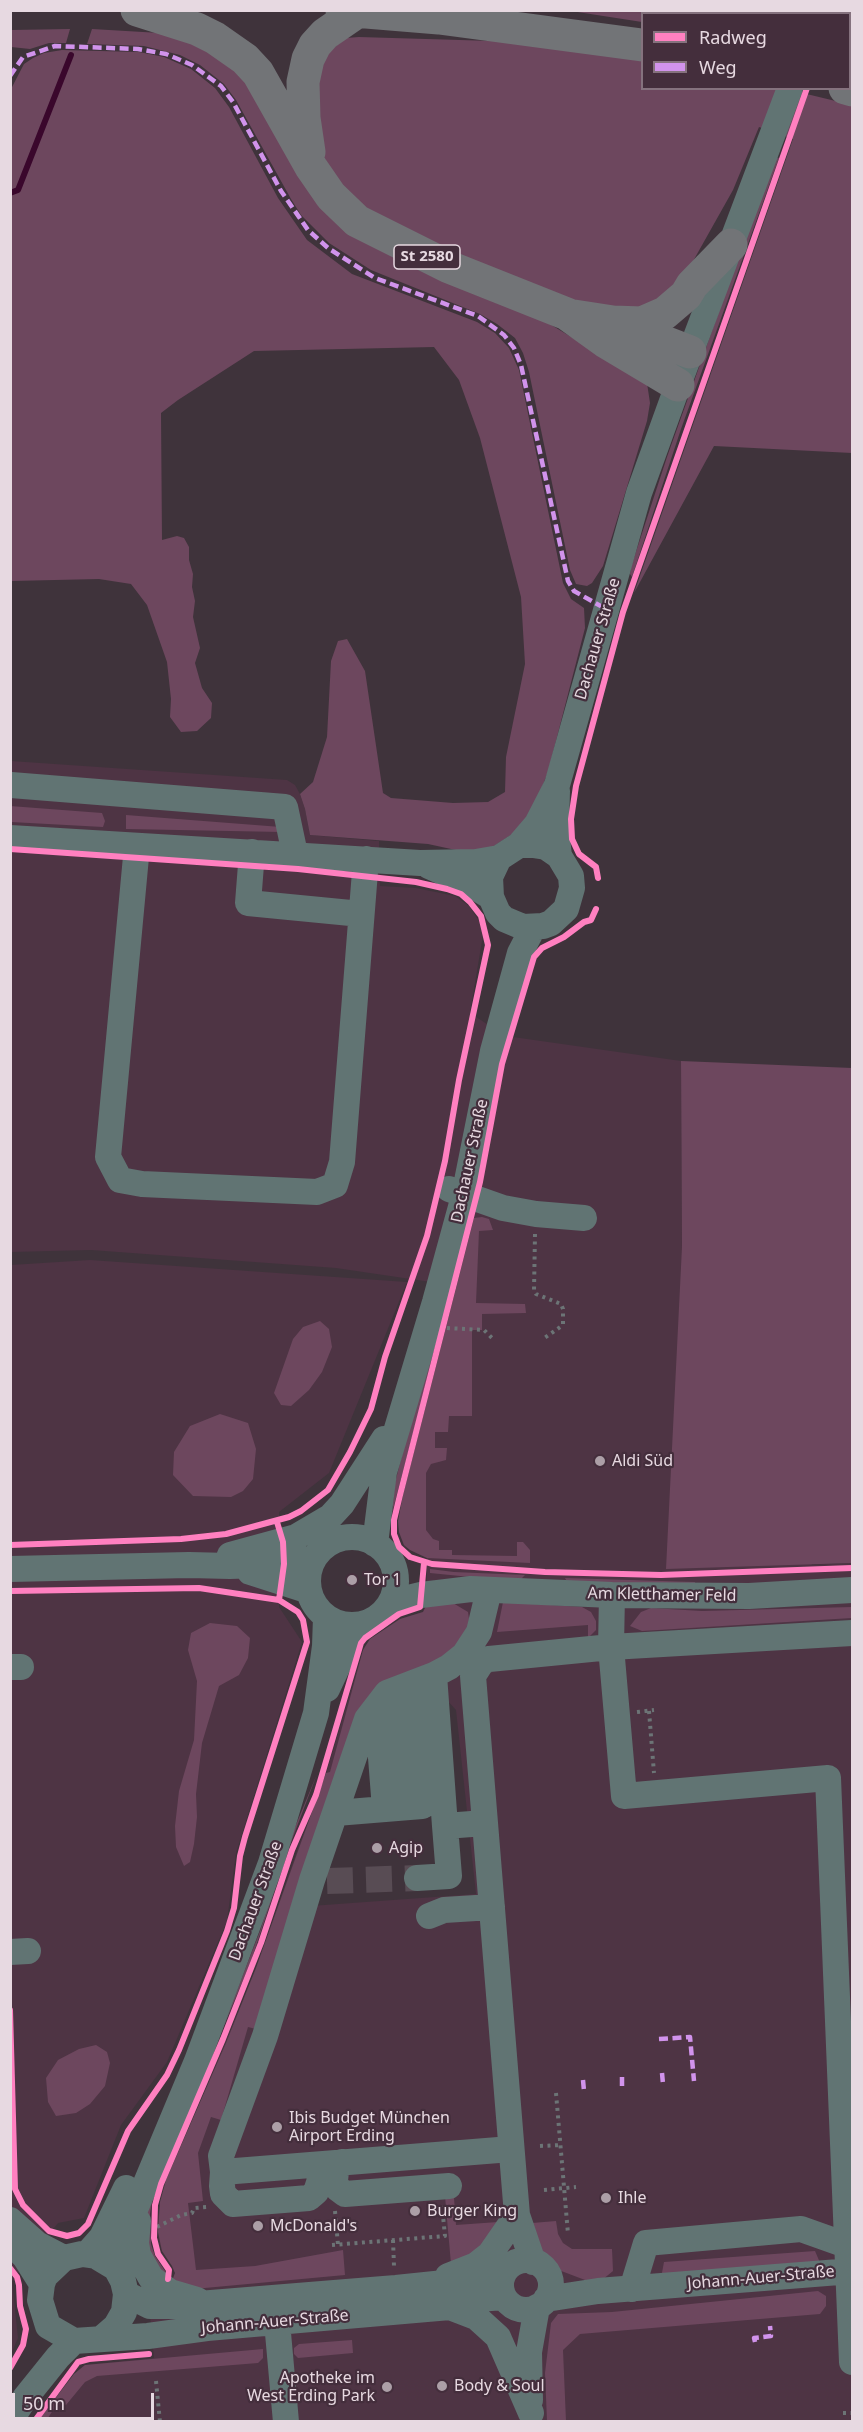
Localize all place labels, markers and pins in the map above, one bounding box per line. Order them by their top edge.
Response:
place label: Aldi Süd [612,1451,673,1471]
marker: Aldi Süd [593,1454,607,1468]
place label: Tor 1 [364,1570,401,1590]
marker: Tor 1 [345,1573,359,1587]
place label: Agip [389,1838,423,1858]
marker: Agip [370,1841,384,1855]
place label: Ibis Budget München Airport Erding [289,2108,450,2146]
marker: Ibis Budget München Airport Erding [270,2120,284,2134]
place label: Ihle [618,2188,646,2208]
marker: Ihle [599,2191,613,2205]
place label: Burger King [427,2201,517,2221]
marker: Burger King [408,2204,422,2218]
place label: McDonald's [270,2216,357,2236]
marker: McDonald's [251,2219,265,2233]
place label: Apotheke im West Erding Park [247,2368,375,2406]
place label: Body & Soul [454,2376,545,2396]
marker: Body & Soul [435,2379,449,2393]
marker: Apotheke im West Erding Park [380,2380,394,2394]

